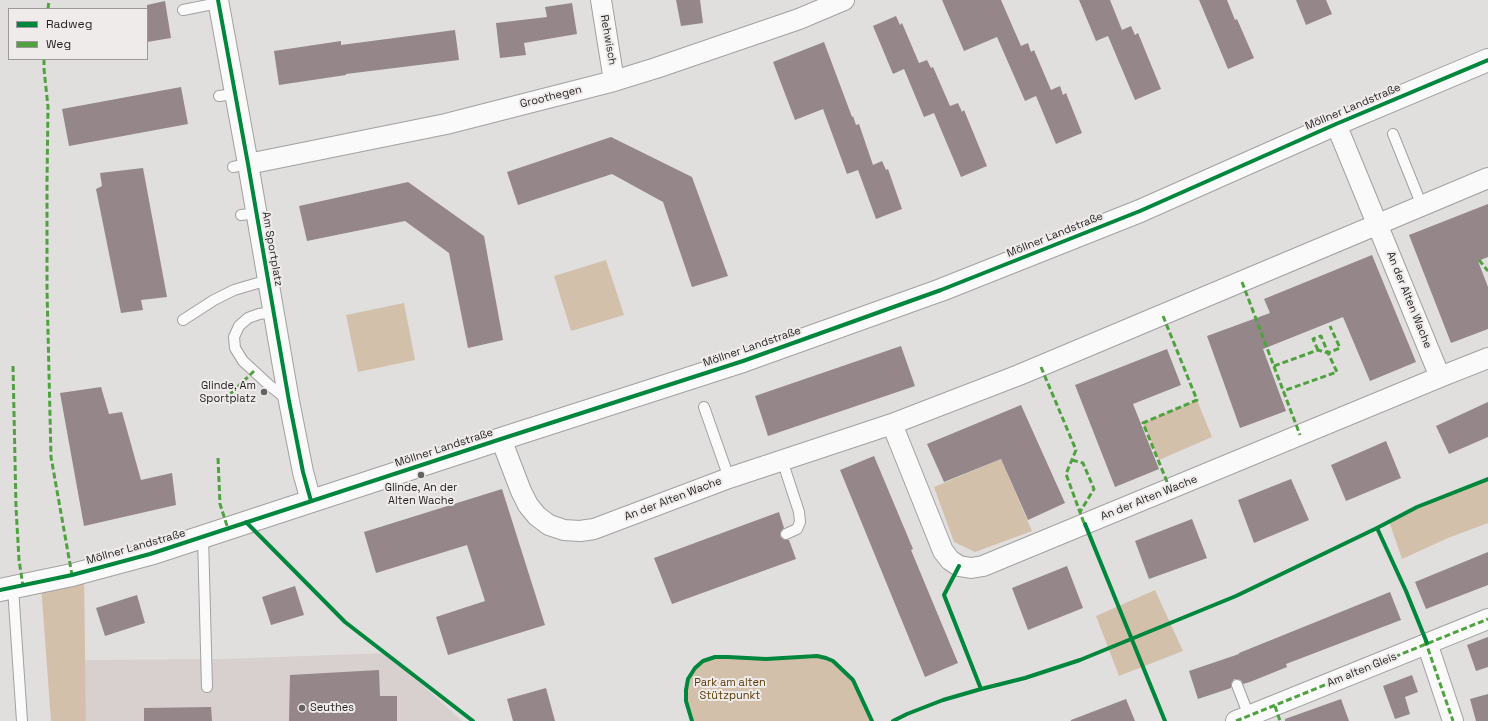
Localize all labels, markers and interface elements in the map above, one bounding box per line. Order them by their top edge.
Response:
legend [8,8,148,60]
street label: Rehwisch [597,14,619,66]
text: Radweg [46,16,92,32]
text: Weg [46,36,71,52]
street label: Möllner Landstraße [1303,81,1403,133]
street label: Groothegen [519,83,583,111]
street label: Möllner Landstraße [1005,210,1105,260]
street label: Am Sportplatz [259,211,285,287]
street label: An der Alten Wache [1384,250,1434,350]
street label: Möllner Landstraße [701,324,803,370]
place label: Glinde, Am Sportplatz [200,379,256,405]
marker: Glinde, Am Sportplatz [259,387,269,397]
street label: Möllner Landstraße [393,426,495,470]
marker: Glinde, An der Alten Wache [416,470,426,480]
street label: An der Alten Wache [1099,473,1199,523]
street label: An der Alten Wache [622,474,724,524]
place label: Glinde, An der Alten Wache [385,481,457,507]
street label: Möllner Landstraße [85,527,187,567]
street label: Am alten Gleis [1325,650,1399,690]
park label: Park am alten Stützpunkt [694,676,766,702]
place label: Seuthes [310,701,354,715]
marker: Seuthes [297,703,307,713]

